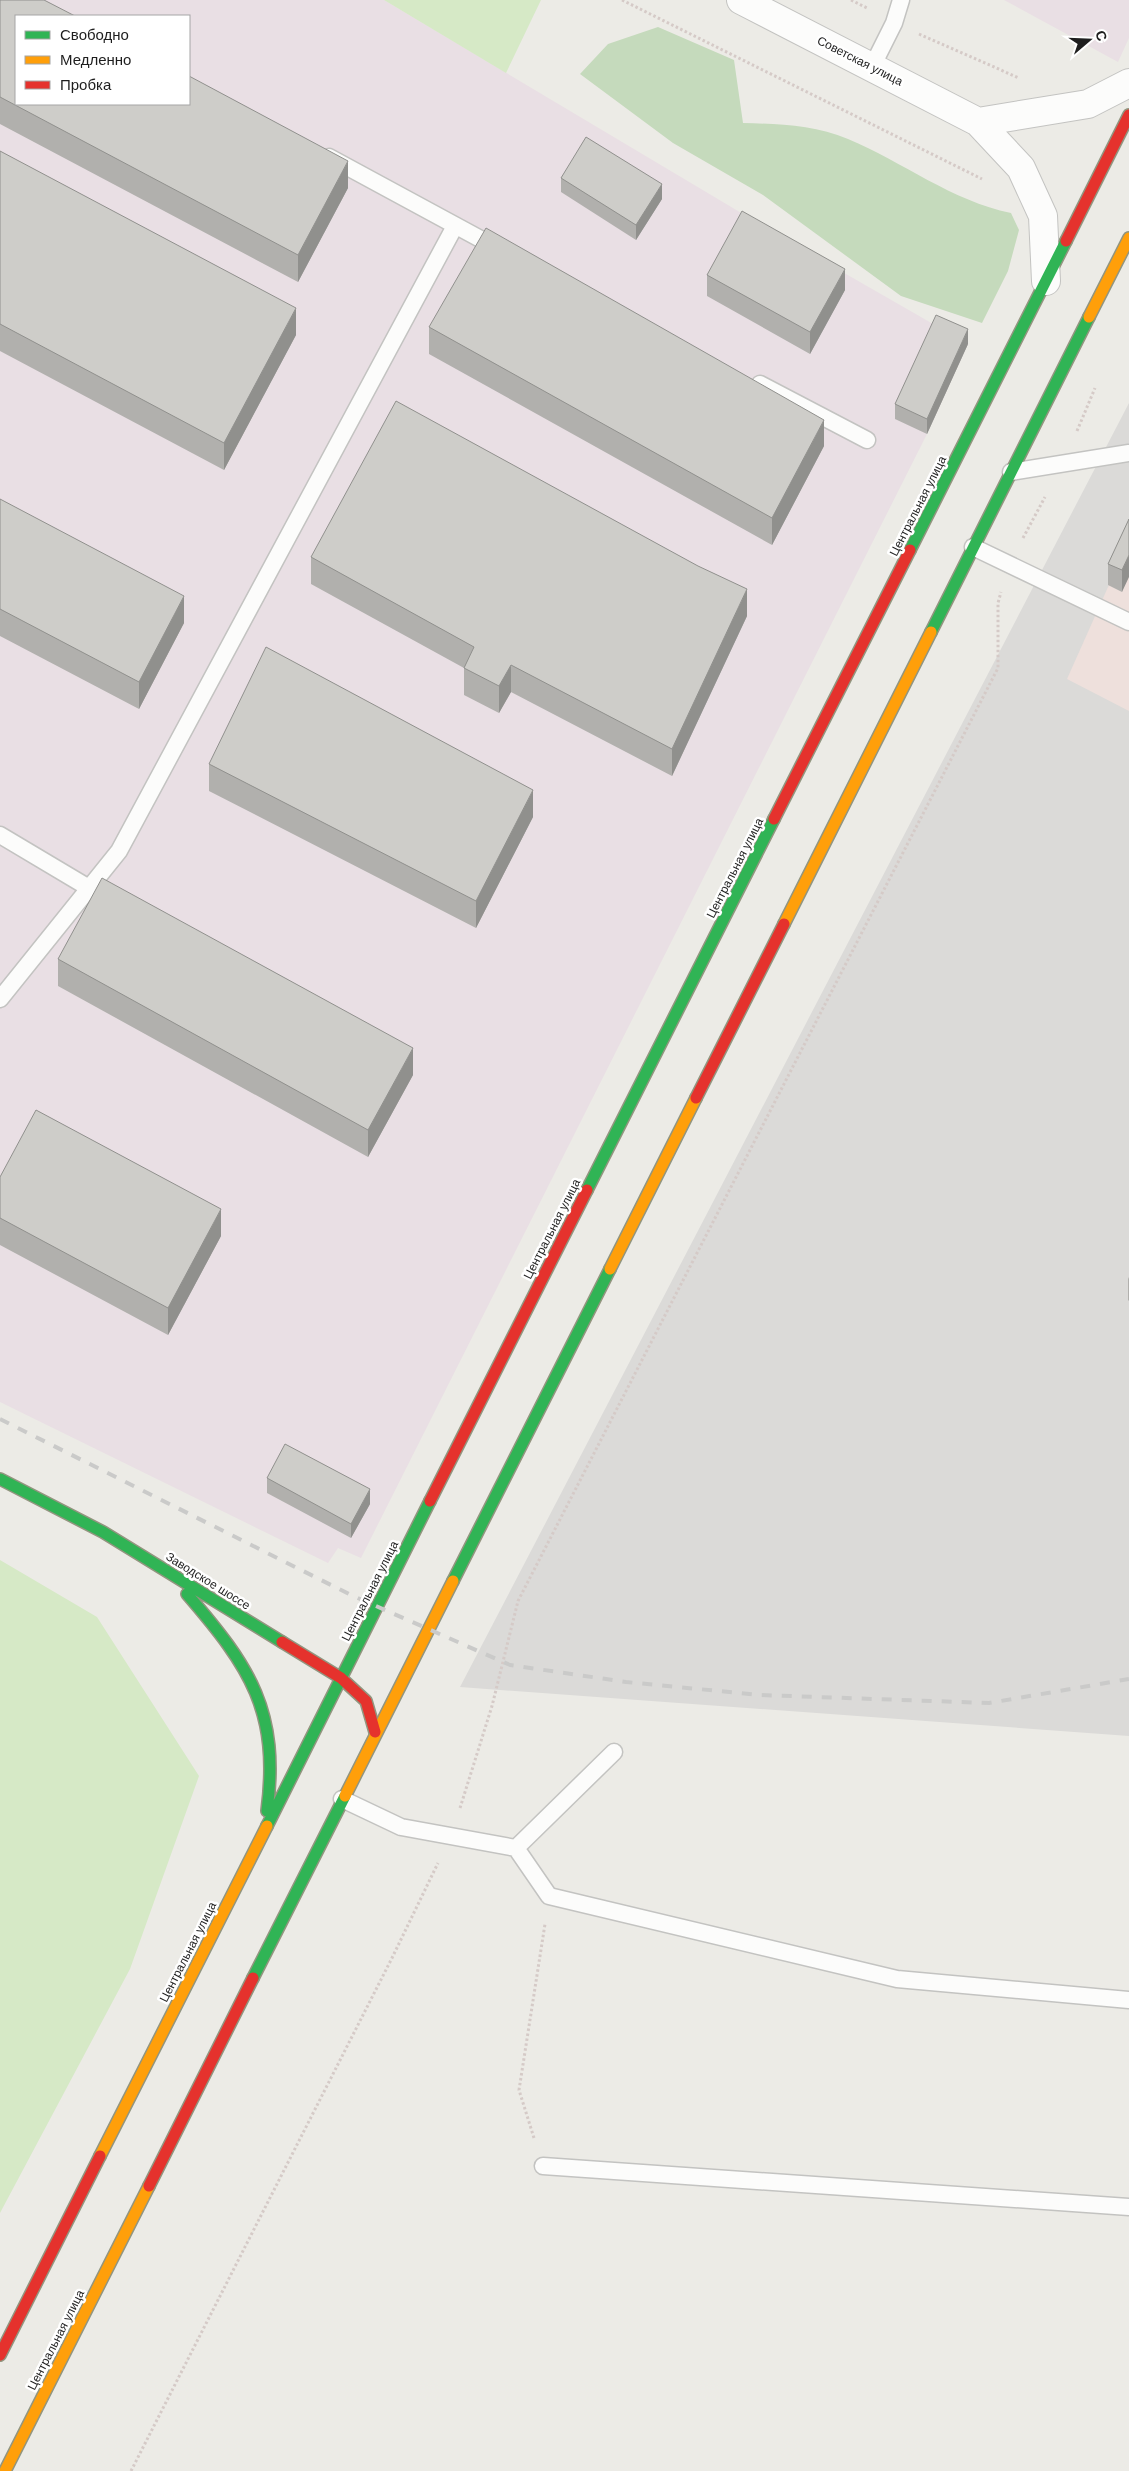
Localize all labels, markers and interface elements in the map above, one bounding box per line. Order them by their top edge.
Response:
legend [15,15,190,105]
north arrow [1064,15,1114,65]
text: Свободно [60,26,129,43]
text: С [1092,28,1111,43]
street label: Советская улица [815,33,905,89]
text: Медленно [60,51,131,68]
text: Пробка [60,76,112,93]
street label: Центральная улица [887,453,949,558]
street label: Центральная улица [704,815,766,920]
street label: Центральная улица [521,1176,583,1281]
street label: Центральная улица [339,1538,401,1643]
street label: Заводское шоссе [163,1549,253,1613]
street label: Центральная улица [157,1899,219,2004]
street label: Центральная улица [25,2287,87,2392]

